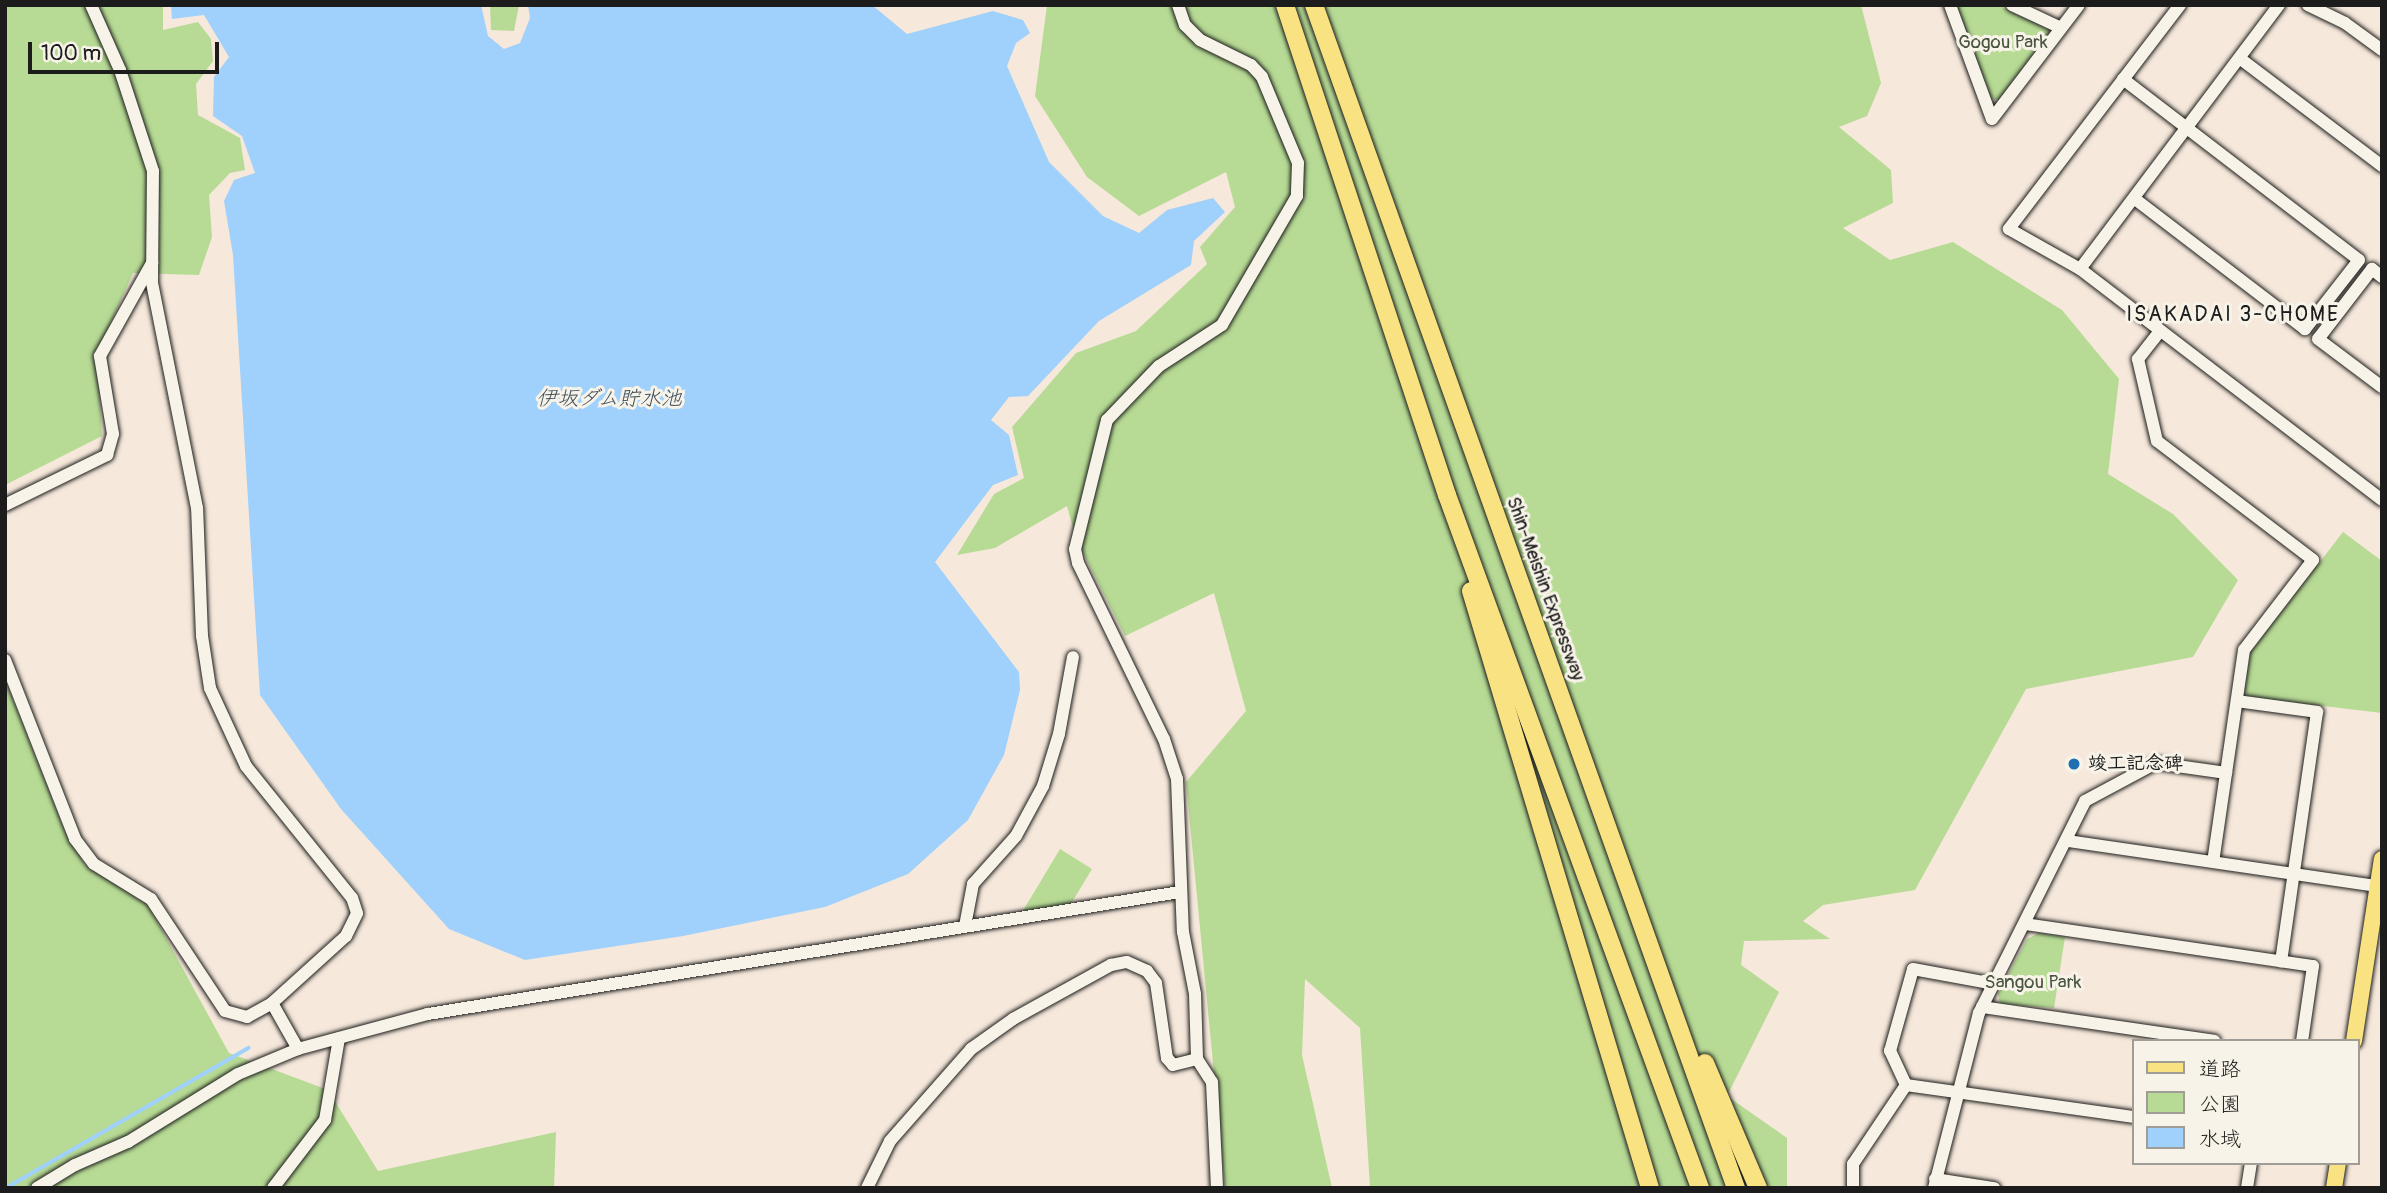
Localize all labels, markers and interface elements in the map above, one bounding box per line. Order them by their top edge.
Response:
scale bar [32,28,222,72]
park label: Gogou Park [1958,32,2048,54]
text: 100 m [41,40,101,67]
district label: ISAKADAI 3-CHOME [2128,302,2338,328]
water label: 伊坂ダム貯水池 [536,386,682,412]
street label: Shin-Meishin Expressway [1501,494,1589,684]
place label: 竣工記念碑 [2088,753,2183,775]
marker: 竣工記念碑 [2066,756,2082,772]
park label: Sangou Park [1985,972,2081,994]
legend [2132,1039,2359,1165]
text: 道路 [2199,1056,2241,1083]
text: 公園 [2199,1091,2241,1118]
text: 水域 [2199,1126,2241,1153]

